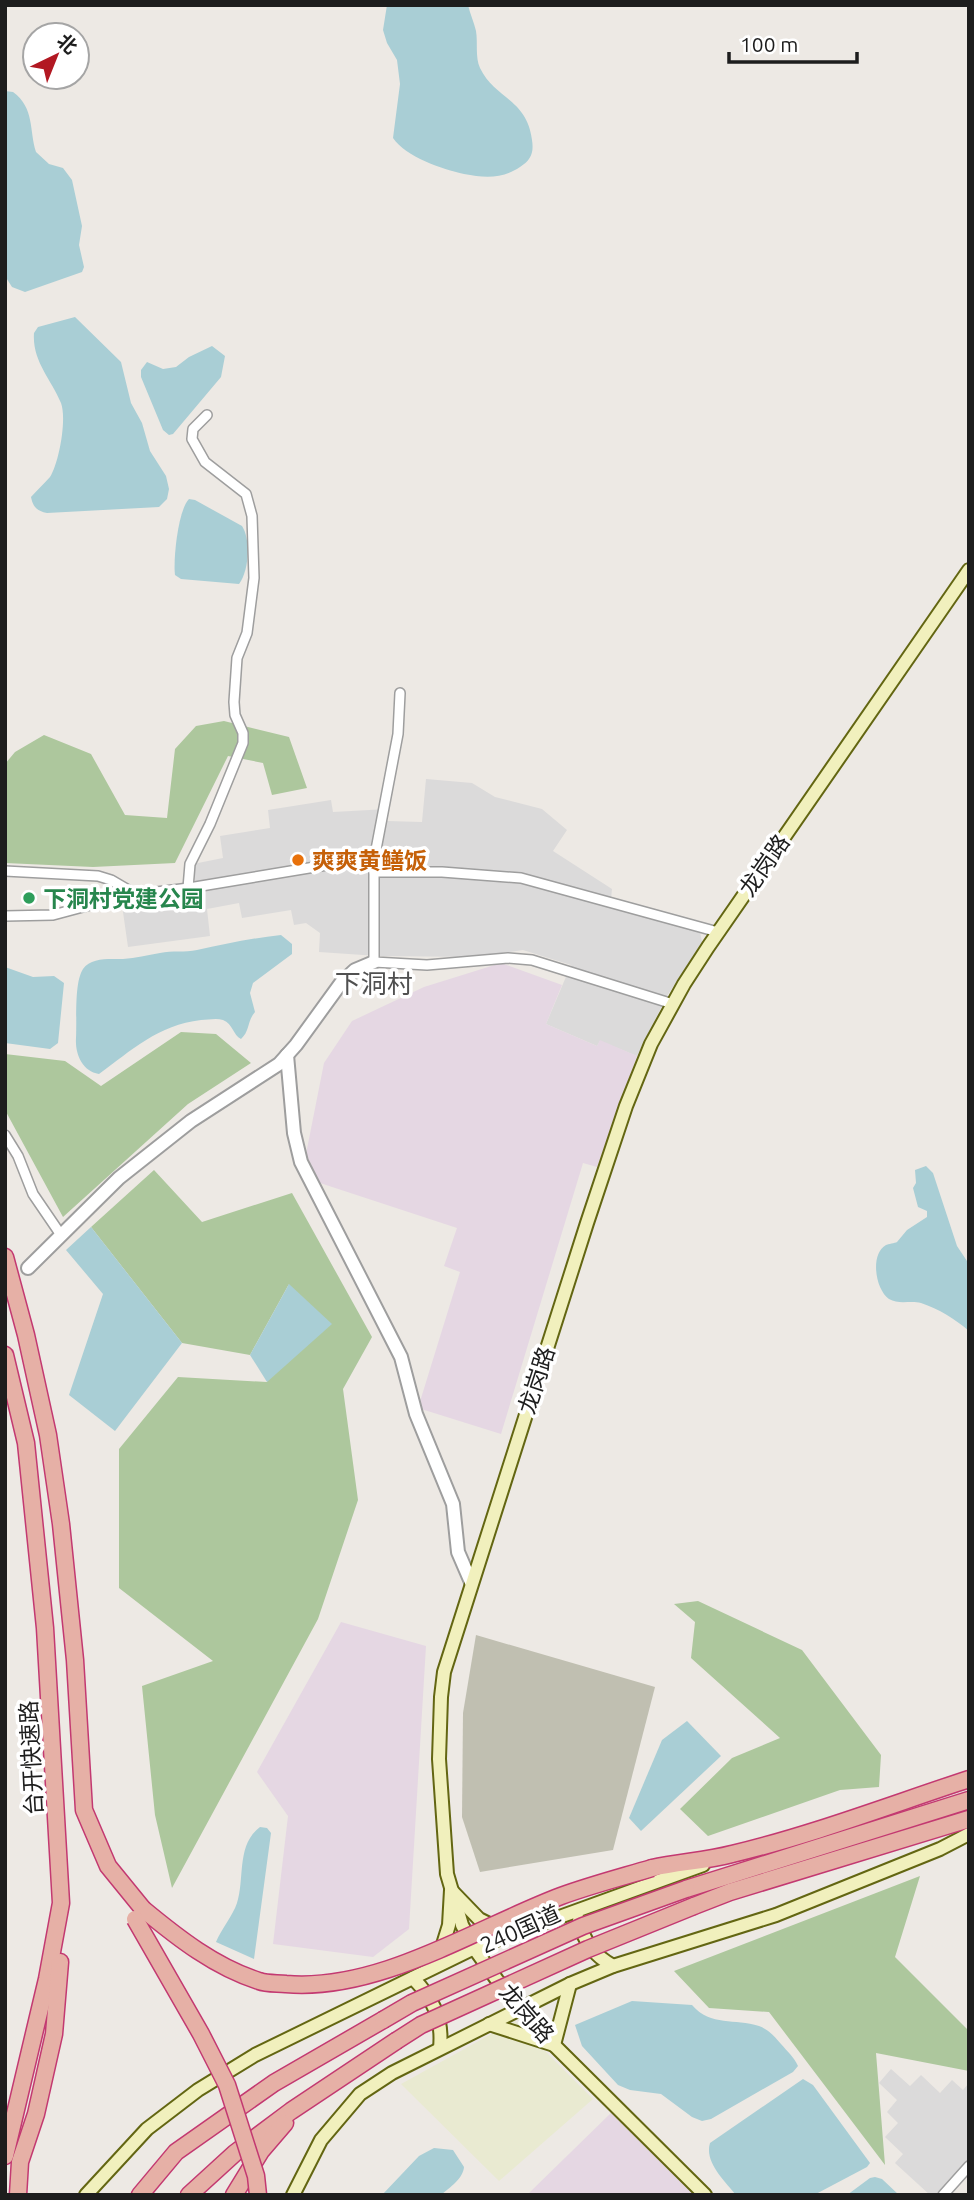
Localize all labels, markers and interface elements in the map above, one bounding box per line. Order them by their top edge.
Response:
north arrow [21,21,91,91]
scale bar [729,21,857,65]
text: 北 [53,29,82,58]
text: 100 m [740,32,798,56]
street label: 龙岗路 [734,830,794,900]
place label: 爽爽黄鳝饭 [312,848,427,873]
marker: 爽爽黄鳝饭 [290,852,306,868]
place label: 下洞村党建公园 [43,886,204,911]
marker: 下洞村党建公园 [21,890,37,906]
district label: 下洞村 [335,969,413,998]
street label: 龙岗路 [513,1343,559,1417]
street label: 台开快速路 [16,1700,46,1816]
street label: 240国道 [476,1900,564,1958]
street label: 龙岗路 [495,1979,559,2047]

